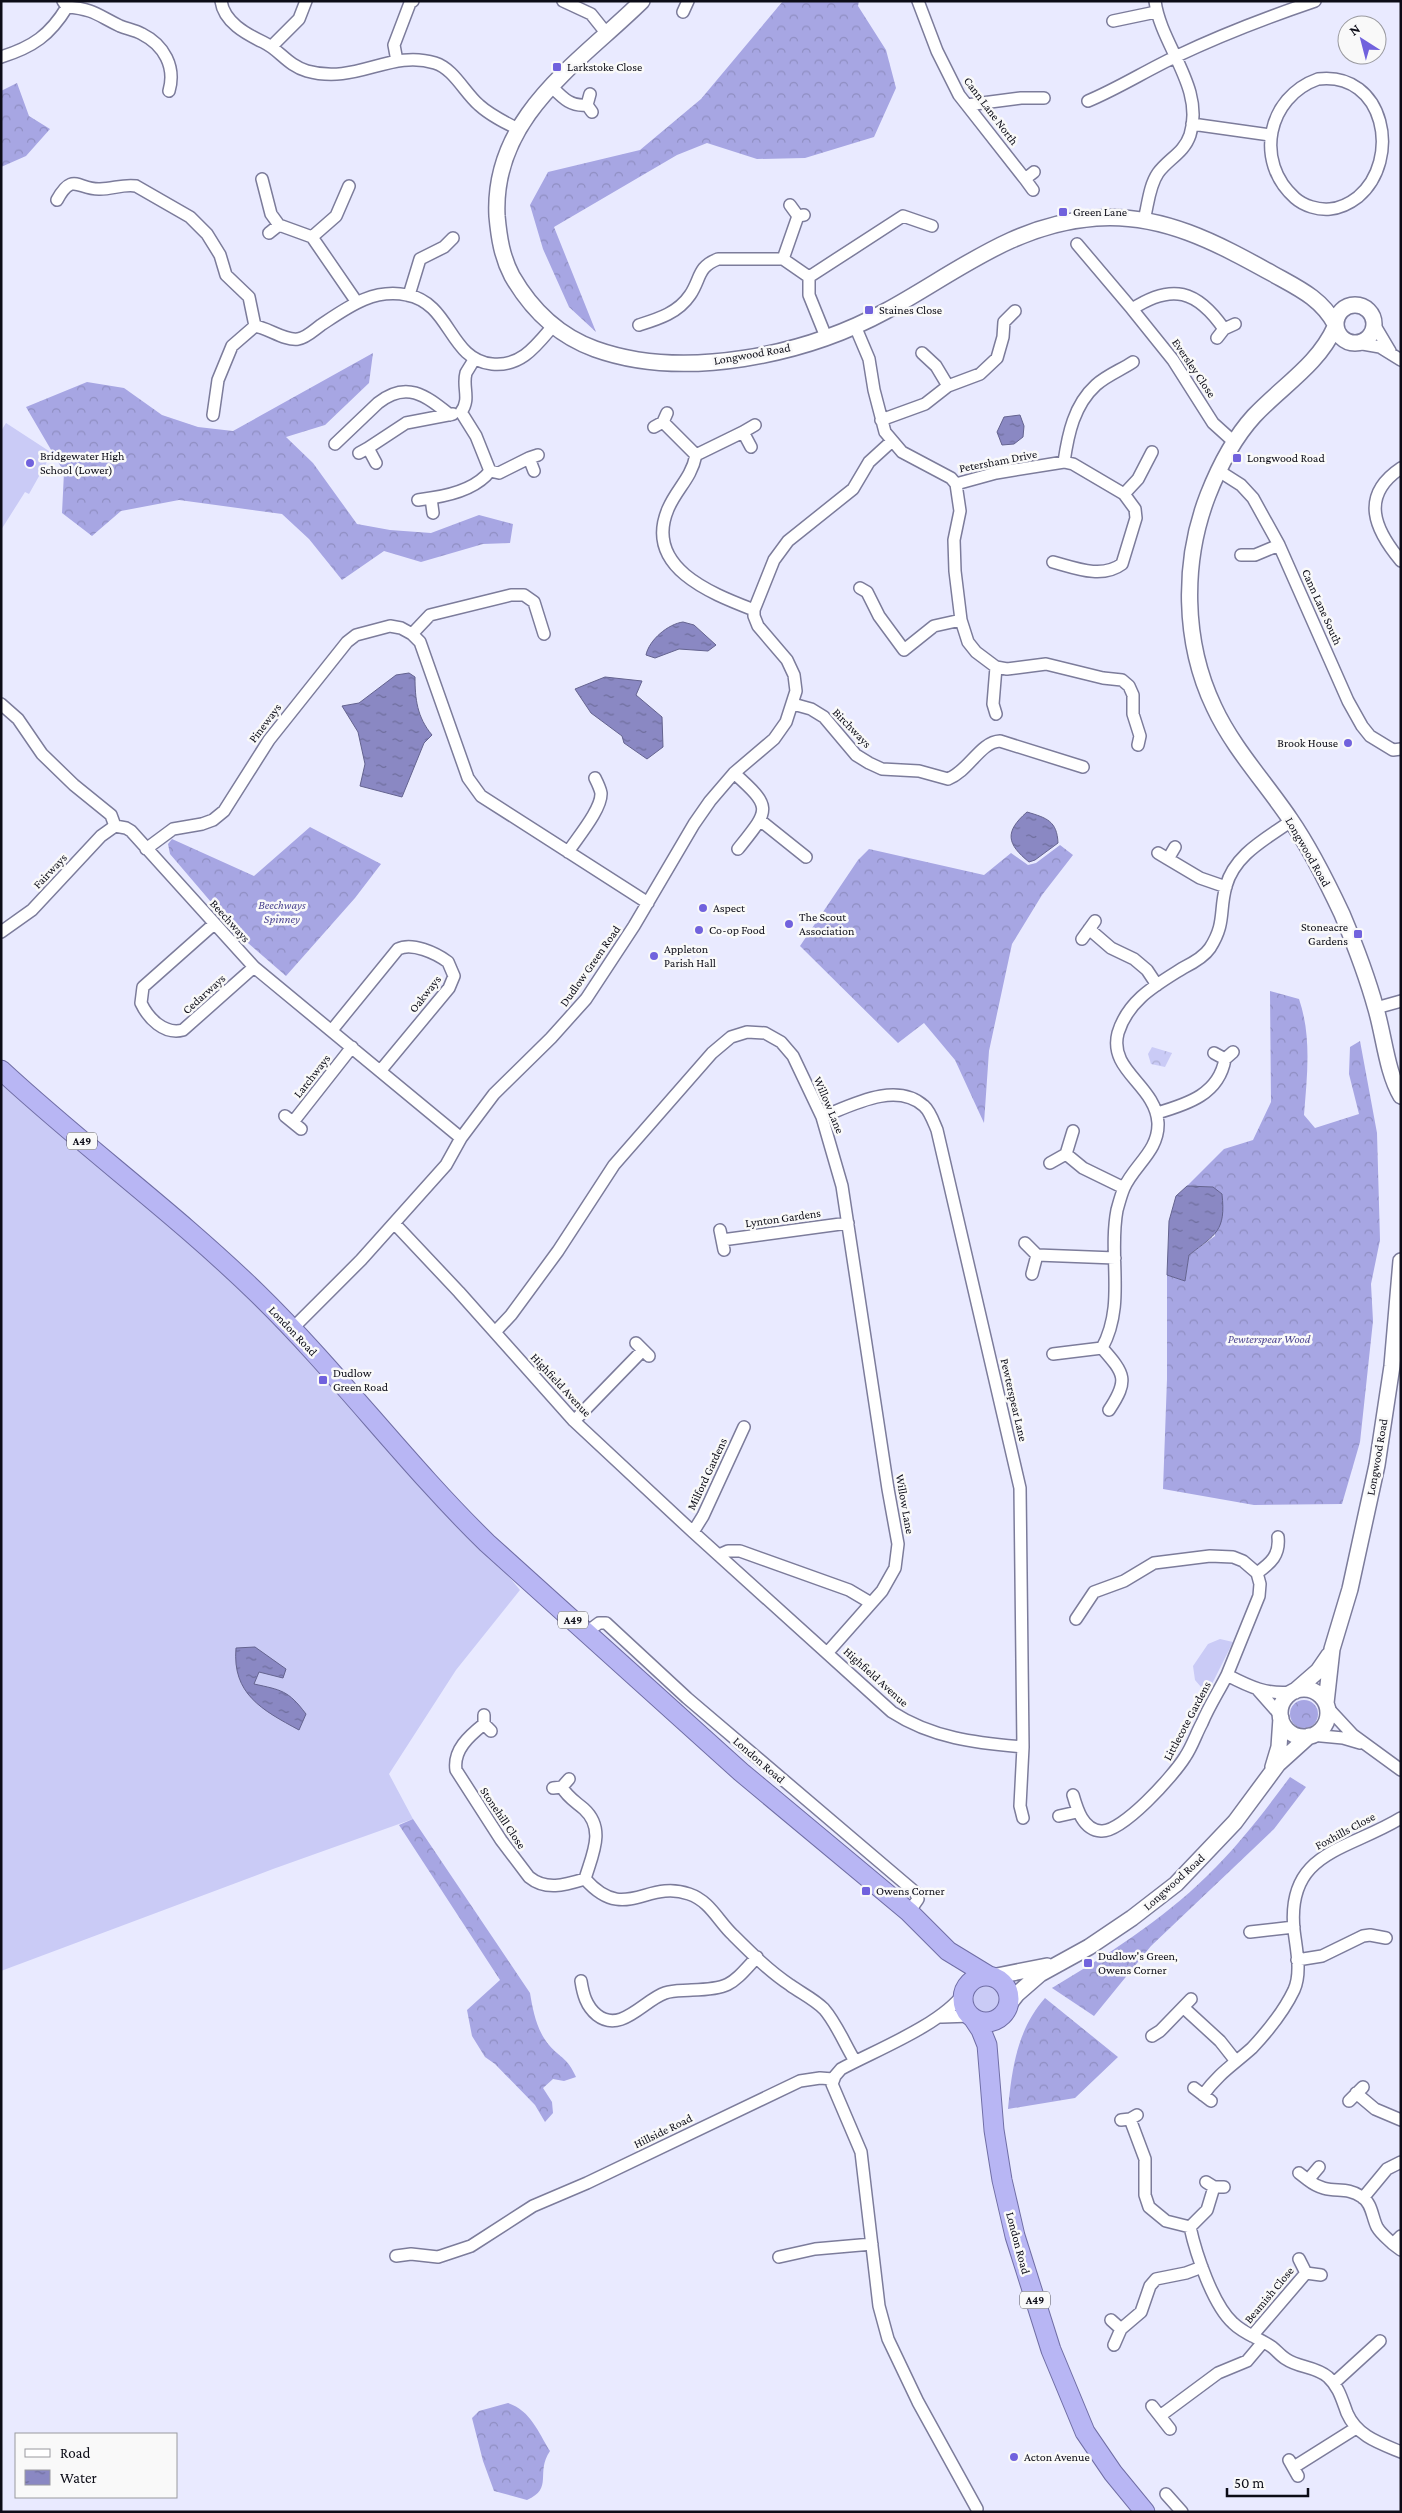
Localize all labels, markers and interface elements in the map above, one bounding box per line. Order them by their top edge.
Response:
north arrow [1337,15,1387,65]
text: N [1346,20,1363,39]
place label: Larkstoke Close [567,60,642,74]
marker: Larkstoke Close [551,61,563,73]
street label: Cann Lane North [961,74,1021,148]
place label: Green Lane [1073,205,1127,219]
marker: Green Lane [1057,206,1069,218]
place label: Staines Close [879,303,942,317]
marker: Staines Close [863,304,875,316]
street label: Eversley Close [1169,336,1219,400]
street label: Longwood Road [713,340,792,368]
street label: Petersham Drive [958,447,1038,475]
place label: Bridgewater High School (Lower) [40,449,125,477]
place label: Longwood Road [1247,451,1325,465]
marker: Longwood Road [1231,452,1243,464]
marker: Bridgewater High School (Lower) [24,457,36,469]
street label: Cann Lane South [1299,567,1345,648]
street label: Pineways [246,700,284,745]
street label: Birchways [830,705,874,751]
place label: Brook House [1277,736,1338,750]
marker: Brook House [1342,737,1354,749]
street label: Longwood Road [1283,815,1334,890]
street label: Fairways [30,850,70,892]
street label: Beechways [207,897,253,946]
park label: Beechways Spinney [258,898,306,926]
place label: Aspect [713,901,746,915]
marker: Aspect [697,902,709,914]
place label: The Scout Association [799,910,855,938]
marker: The Scout Association [783,918,795,930]
place label: Stoneacre Gardens [1301,920,1348,948]
street label: Dudlow Green Road [557,922,624,1009]
place label: Co-op Food [709,923,766,937]
marker: Co-op Food [693,924,705,936]
marker: Stoneacre Gardens [1352,928,1364,940]
place label: Appleton Parish Hall [664,942,716,970]
marker: Appleton Parish Hall [648,950,660,962]
street label: Cedarways [180,971,229,1017]
street label: Oakways [406,972,444,1015]
street label: Larchways [291,1051,333,1101]
street label: Willow Lane [811,1074,847,1136]
road number: A49 [67,1132,97,1150]
street label: Lynton Gardens [744,1206,822,1230]
street label: London Road [266,1303,321,1359]
park label: Pewterspear Wood [1228,1332,1311,1346]
street label: Highfield Avenue [528,1350,594,1420]
street label: Pewterspear Lane [998,1357,1030,1443]
place label: Dudlow Green Road [333,1366,389,1394]
marker: Dudlow Green Road [317,1374,329,1386]
street label: Longwood Road [1363,1417,1391,1496]
street label: Milford Gardens [684,1435,730,1512]
street label: Willow Lane [893,1473,917,1535]
road number: A49 [558,1612,588,1628]
street label: Highfield Avenue [841,1644,911,1710]
street label: Littlecote Gardens [1160,1679,1214,1763]
street label: London Road [730,1734,788,1787]
street label: Stonehill Close [477,1784,529,1852]
street label: Foxhills Close [1313,1809,1377,1853]
street label: Longwood Road [1140,1850,1208,1913]
place label: Owens Corner [876,1884,945,1898]
marker: Owens Corner [860,1885,872,1897]
place label: Dudlow's Green, Owens Corner [1098,1949,1178,1977]
marker: Dudlow's Green, Owens Corner [1082,1957,1094,1969]
street label: Hillside Road [631,2111,695,2151]
street label: London Road [1003,2210,1033,2276]
street label: Beamish Close [1241,2264,1297,2326]
road number: A49 [1020,2292,1050,2308]
legend [15,2433,178,2498]
text: Road [60,2445,91,2461]
place label: Acton Avenue [1024,2450,1090,2464]
marker: Acton Avenue [1008,2451,1020,2463]
scale bar [1227,2466,1308,2498]
text: Water [60,2470,97,2486]
text: 50 m [1234,2475,1264,2491]

